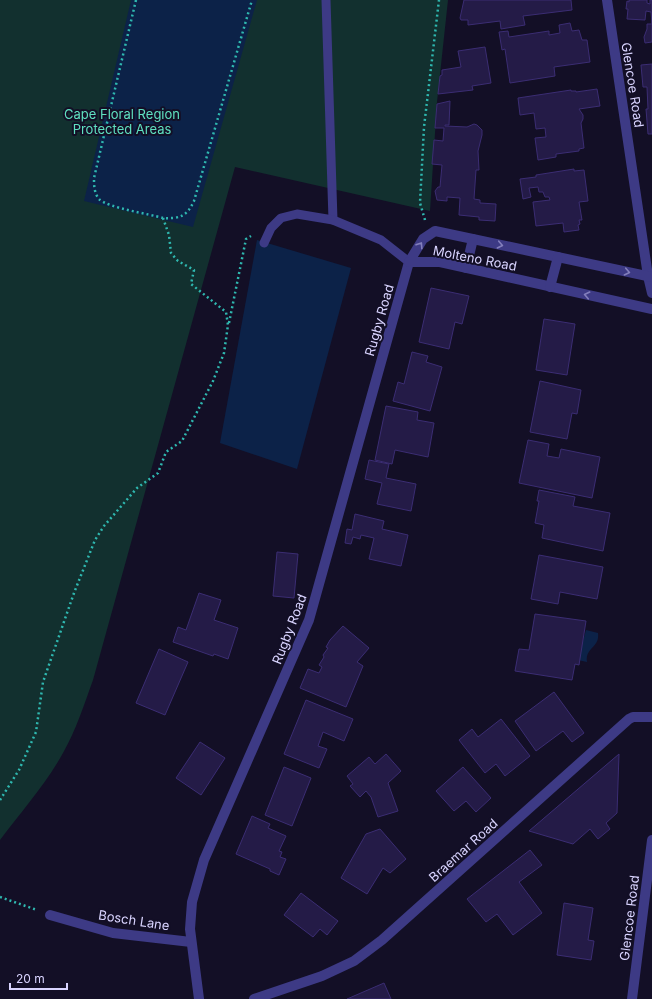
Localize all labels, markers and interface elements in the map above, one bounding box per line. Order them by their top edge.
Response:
street label: Glencoe Road [618,41,648,129]
park label: Cape Floral Region Protected Areas [64,106,180,137]
one-way arrow [497,240,503,249]
one-way arrow [415,242,422,249]
street label: Molteno Road [432,242,518,274]
one-way arrow [624,267,631,275]
street label: Rugby Road [361,282,397,358]
one-way arrow [583,291,590,299]
street label: Rugby Road [268,592,310,666]
street label: Braemar Road [425,815,501,885]
street label: Glencoe Road [616,874,642,962]
street label: Bosch Lane [97,906,171,934]
scale bar [10,965,67,991]
text: 20 m [16,971,45,986]

